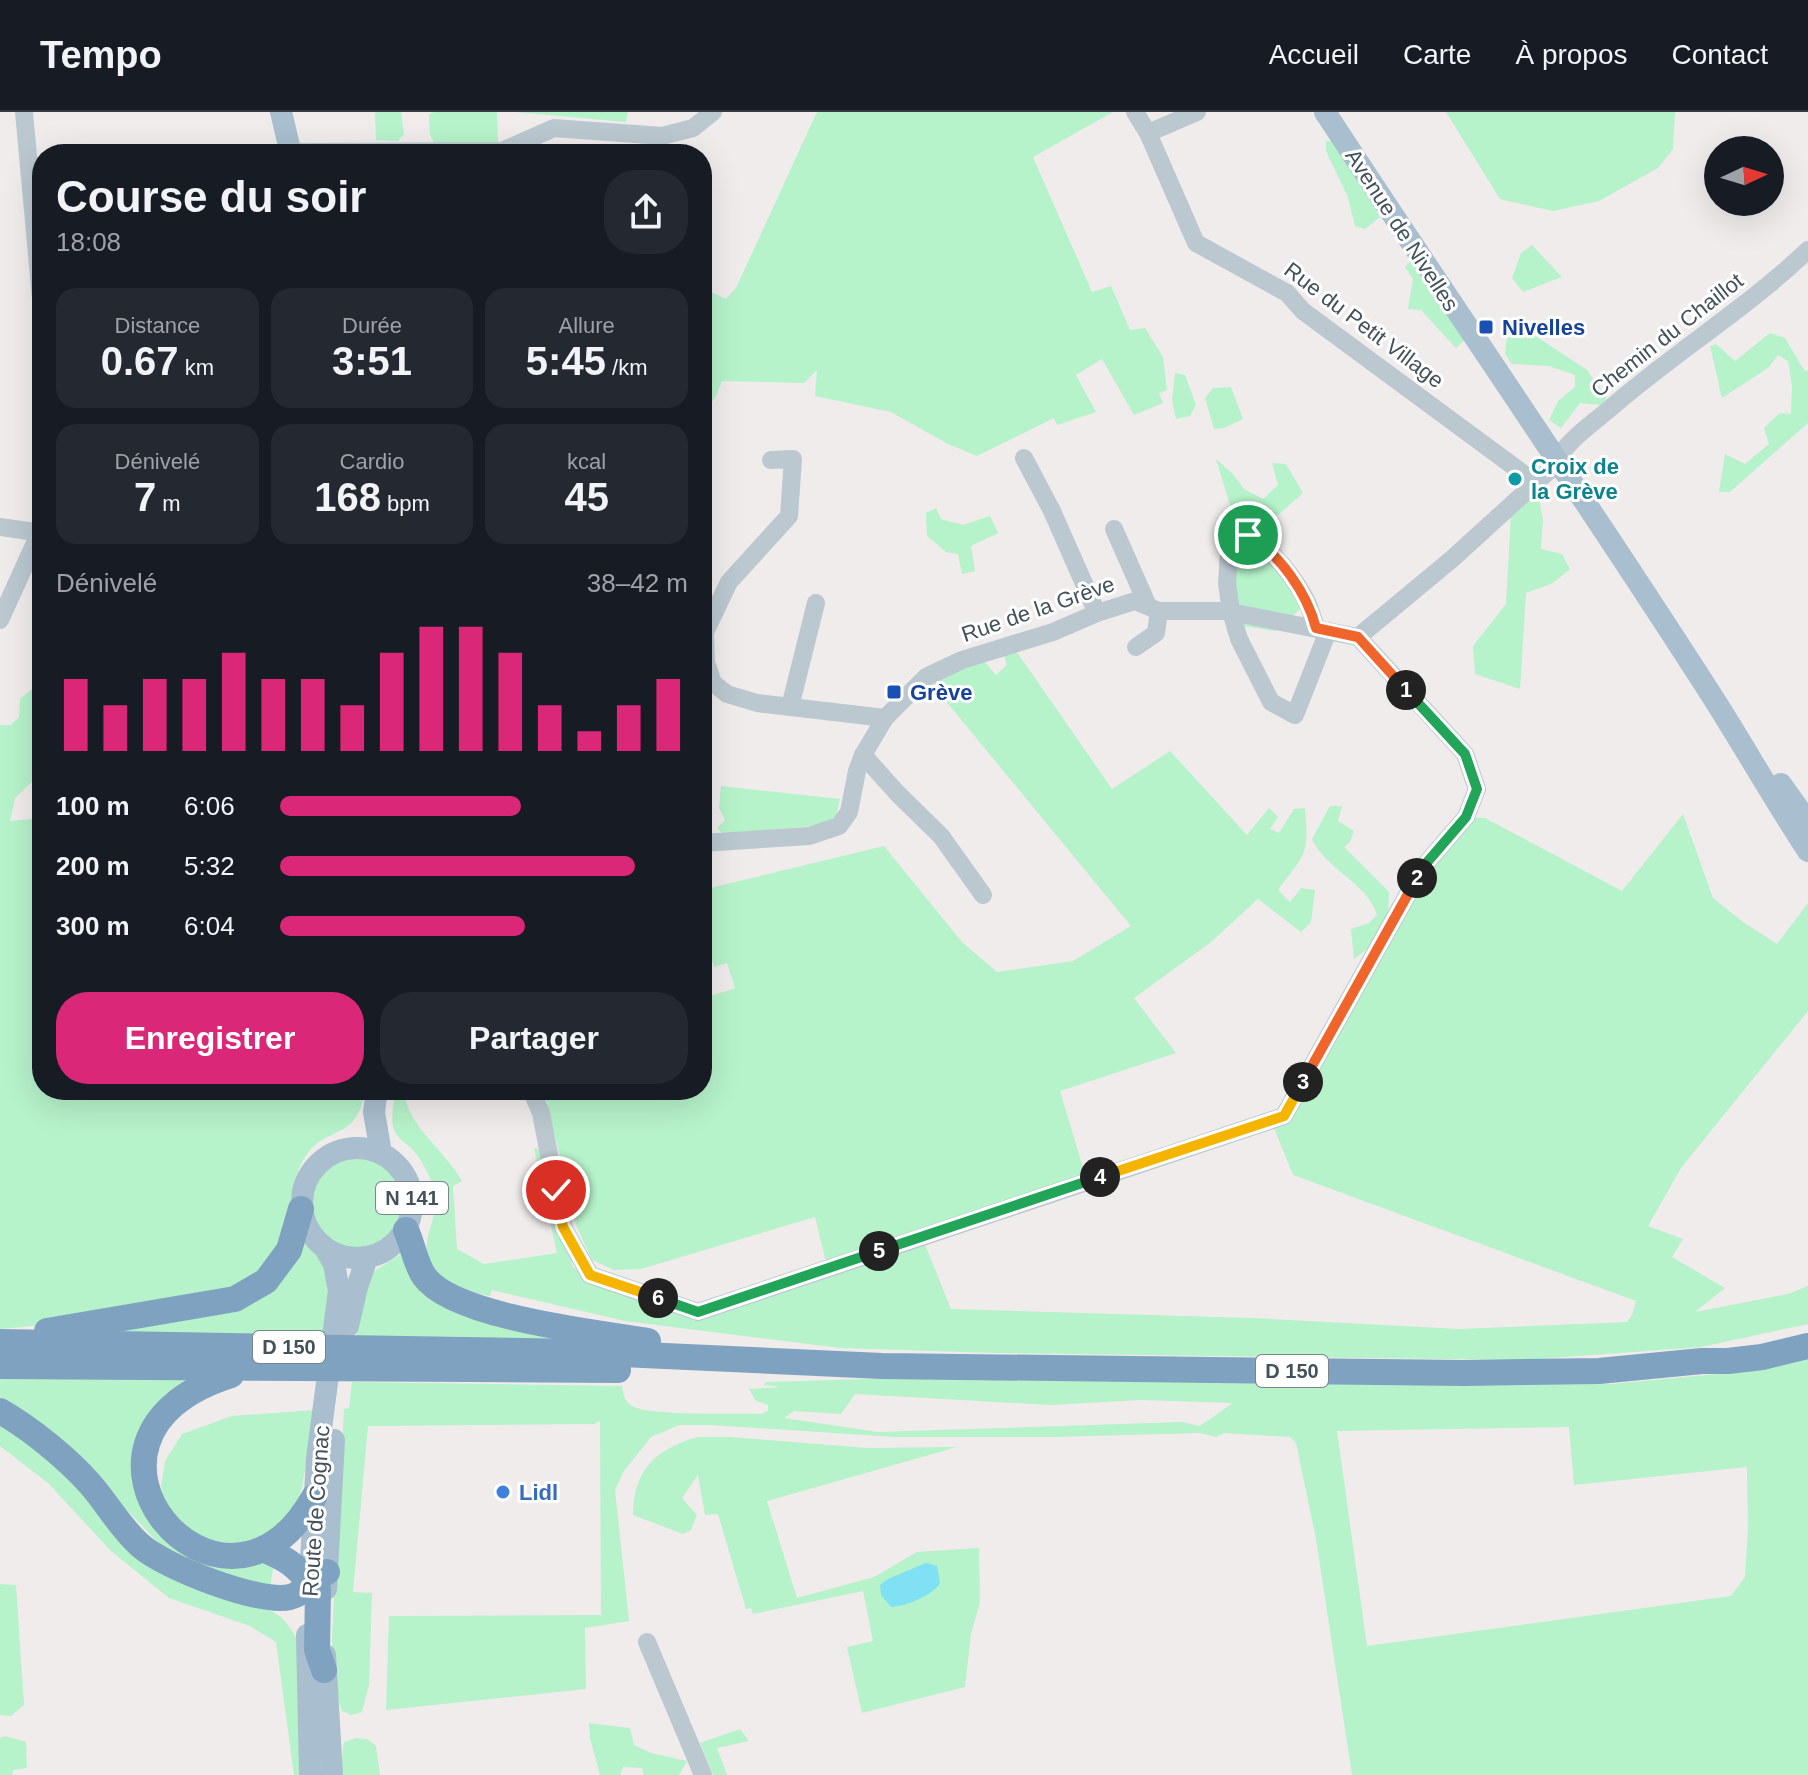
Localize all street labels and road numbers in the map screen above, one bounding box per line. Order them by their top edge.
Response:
street label: Avenue de Nivelles [1340,144,1464,316]
street label: Rue du Petit Village [1279,257,1449,393]
street label: Chemin du Chaillot [1586,268,1748,402]
street label: Rue de la Grève [958,571,1118,647]
road number: N 141 [376,1182,448,1214]
road number: D 150 [253,1331,325,1363]
road number: D 150 [1256,1355,1328,1387]
street label: Route de Cognac [298,1425,334,1597]

